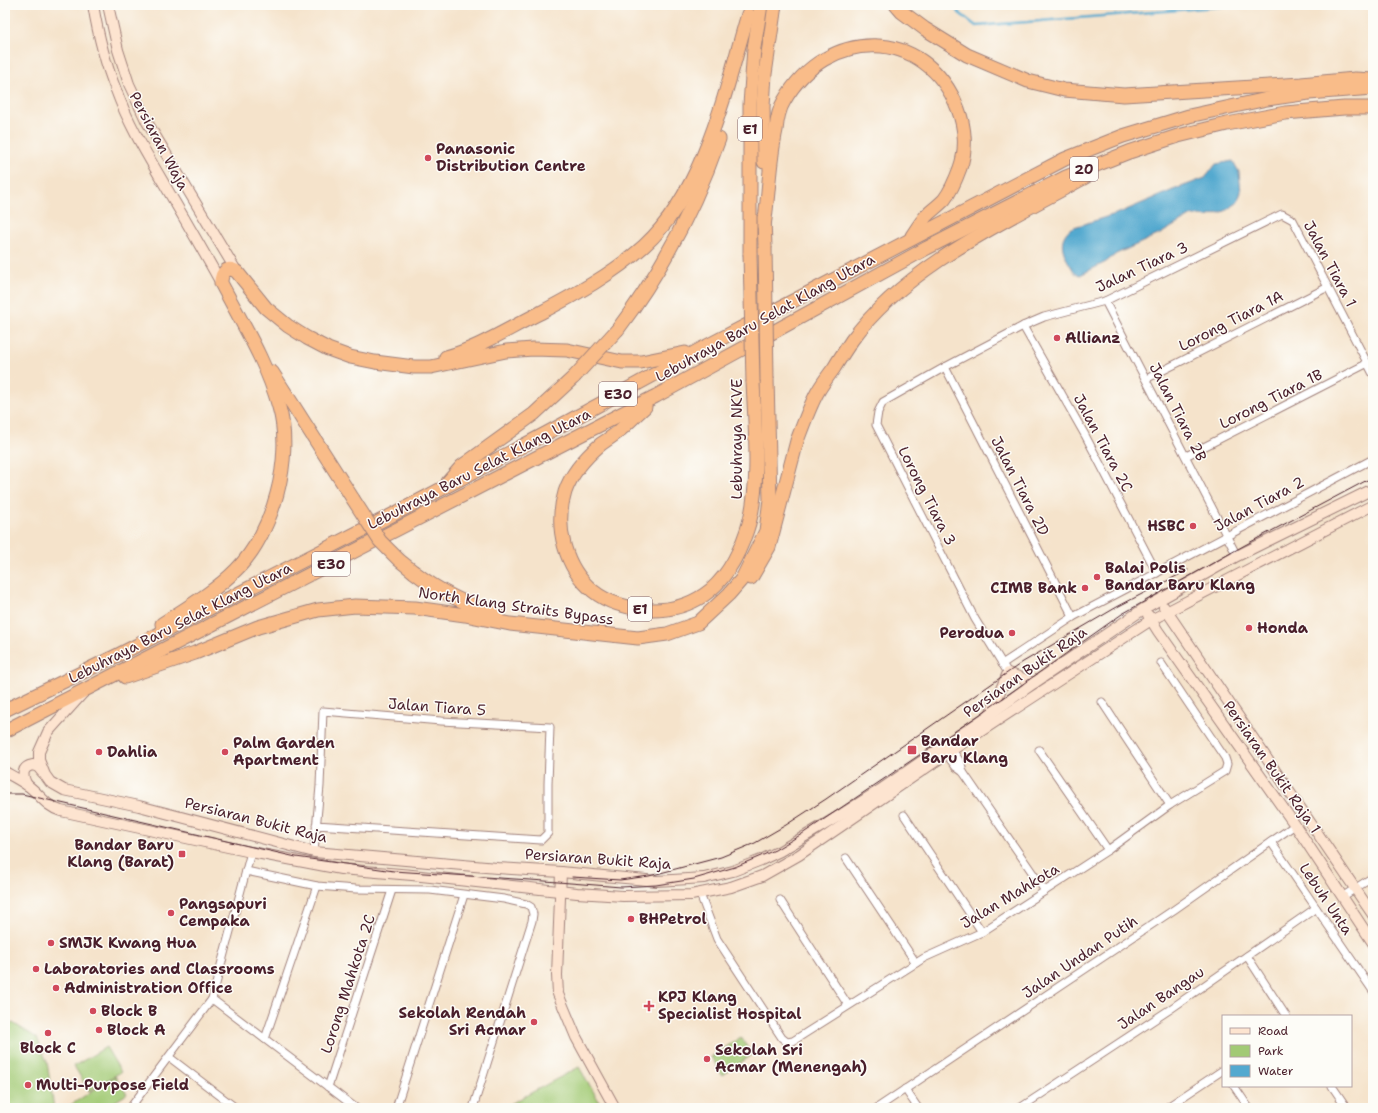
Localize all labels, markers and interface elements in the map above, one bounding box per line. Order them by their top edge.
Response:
street label: Persiaran Waja [125,88,194,194]
road number: E1 [738,117,762,141]
place label: Panasonic Distribution Centre [436,139,586,176]
marker: Panasonic Distribution Centre [423,153,433,163]
road number: 20 [1070,157,1098,181]
street label: Jalan Tiara 1 [1299,217,1361,311]
street label: Jalan Tiara 3 [1093,237,1191,297]
street label: Lebuhraya Baru Selat Klang Utara [652,249,879,387]
street label: Lorong Tiara 1A [1175,286,1287,356]
place label: Allianz [1065,328,1121,348]
marker: Allianz [1052,333,1062,343]
street label: Jalan Tiara 2B [1145,359,1211,465]
street label: Lorong Tiara 1B [1216,364,1326,434]
street label: Lebuhraya NKVE [727,379,747,500]
road number: E30 [599,382,637,406]
street label: Jalan Tiara 2C [1069,391,1137,495]
street label: Lebuhraya Baru Selat Klang Utara [364,403,595,534]
street label: Jalan Tiara 2D [986,433,1054,539]
street label: Lorong Tiara 3 [893,443,961,549]
street label: Jalan Tiara 2 [1210,472,1308,536]
place label: HSBC [1147,516,1185,536]
marker: HSBC [1188,521,1198,531]
road number: E30 [312,552,350,576]
street label: Lebuhraya Baru Selat Klang Utara [65,557,296,688]
place label: Balai Polis Bandar Baru Klang [1105,558,1255,595]
marker: Balai Polis Bandar Baru Klang [1092,572,1102,582]
place label: CIMB Bank [990,578,1077,598]
street label: North Klang Straits Bypass [417,582,615,630]
marker: CIMB Bank [1080,583,1090,593]
road number: E1 [628,597,652,621]
place label: Honda [1257,618,1309,638]
street label: Persiaran Bukit Raja [959,621,1091,722]
place label: Perodua [939,623,1005,643]
marker: Honda [1244,623,1254,633]
marker: Perodua [1007,628,1017,638]
street label: Jalan Tiara 5 [387,694,487,720]
street label: Persiaran Bukit Raja 1 [1219,697,1325,837]
place label: Bandar Baru Klang [921,731,1008,768]
place label: Palm Garden Apartment [233,733,335,770]
place label: Dahlia [107,742,158,762]
marker: Bandar Baru Klang [906,744,918,756]
marker: Dahlia [94,747,104,757]
marker: Palm Garden Apartment [220,747,230,757]
street label: Persiaran Bukit Raja [182,793,330,848]
place label: Bandar Baru Klang (Barat) [67,835,174,872]
street label: Persiaran Bukit Raja [524,844,672,874]
marker: Bandar Baru Klang (Barat) [177,849,187,859]
street label: Jalan Mahkota [957,858,1064,933]
street label: Lebuh Unta [1295,859,1358,939]
place label: Pangsapuri Cempaka [179,894,267,931]
marker: Pangsapuri Cempaka [166,908,176,918]
place label: BHPetrol [639,909,707,929]
street label: Jalan Undan Putih [1018,911,1142,1003]
street label: Lorong Mahkota 2C [316,912,380,1056]
marker: BHPetrol [626,914,636,924]
place label: SMJK Kwang Hua [59,933,197,953]
marker: SMJK Kwang Hua [46,938,56,948]
place label: Laboratories and Classrooms [44,959,275,979]
street label: Jalan Bangau [1114,962,1208,1034]
marker: Laboratories and Classrooms [31,964,41,974]
place label: Administration Office [64,978,233,998]
marker: Administration Office [51,983,61,993]
place label: KPJ Klang Specialist Hospital [658,987,802,1024]
marker: KPJ Klang Specialist Hospital [643,1000,655,1012]
place label: Block B [101,1001,157,1021]
place label: Sekolah Rendah Sri Acmar [399,1003,526,1040]
marker: Block B [88,1006,98,1016]
legend [1222,1015,1352,1087]
marker: Sekolah Rendah Sri Acmar [529,1017,539,1027]
place label: Block A [107,1020,166,1040]
text: Road [1258,1023,1289,1039]
marker: Block A [94,1025,104,1035]
marker: Block C [43,1028,53,1038]
place label: Block C [20,1038,76,1058]
place label: Sekolah Sri Acmar (Menengah) [715,1040,867,1077]
text: Park [1258,1043,1284,1059]
marker: Sekolah Sri Acmar (Menengah) [702,1054,712,1064]
text: Water [1258,1063,1294,1079]
place label: Multi-Purpose Field [36,1075,189,1095]
marker: Multi-Purpose Field [23,1080,33,1090]

